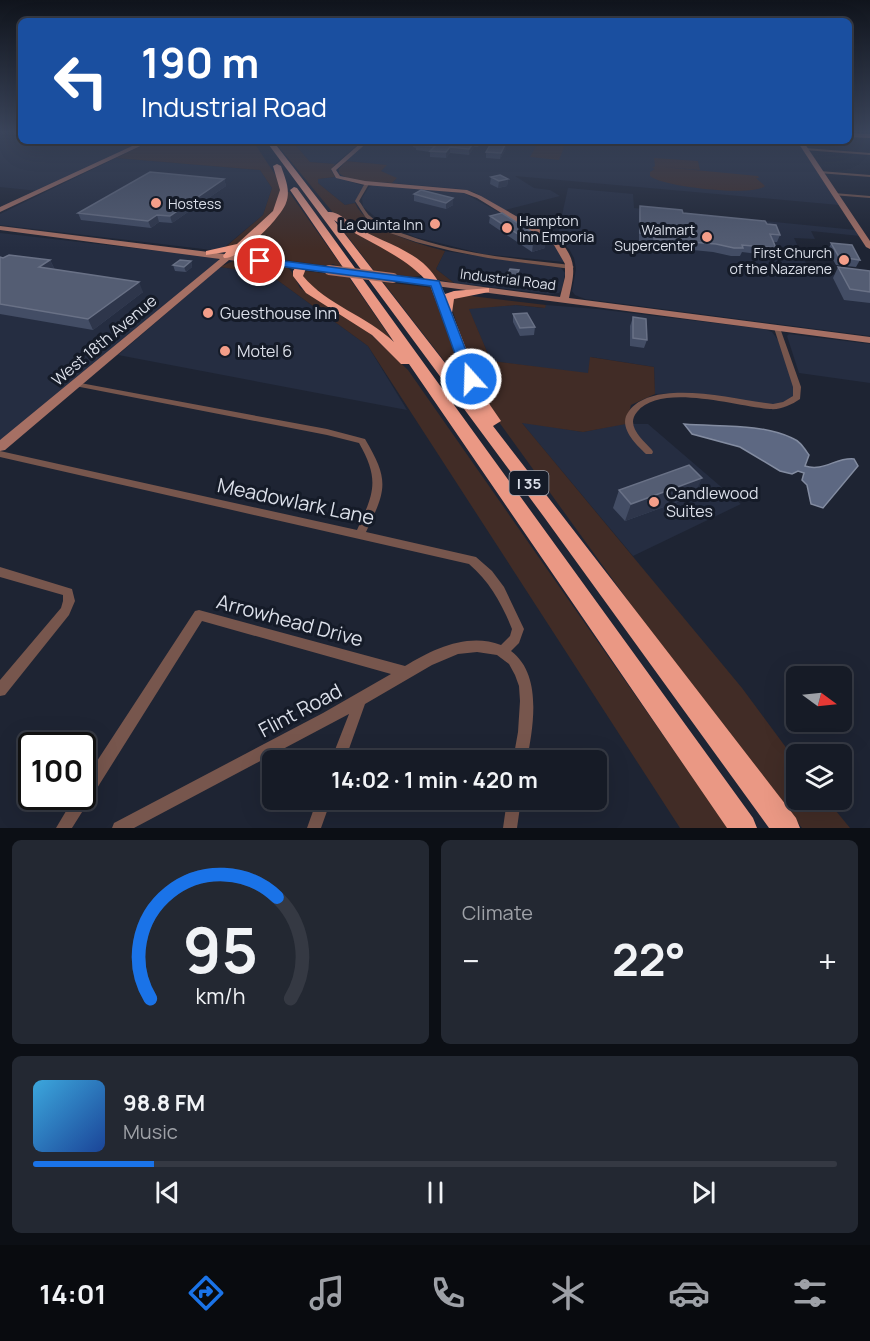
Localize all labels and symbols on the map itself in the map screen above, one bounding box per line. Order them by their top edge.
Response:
place label: Hostess [168,194,221,213]
marker: Hostess [149,196,163,210]
place label: Hampton Inn Emporia [519,211,594,246]
place label: La Quinta Inn [339,215,423,234]
marker: La Quinta Inn [428,217,442,231]
place label: Walmart Supercenter [614,220,695,255]
marker: Hampton Inn Emporia [500,221,514,235]
marker: Walmart Supercenter [700,230,714,244]
pin [234,235,285,286]
place label: First Church of the Nazarene [730,243,832,278]
marker: First Church of the Nazarene [837,253,851,267]
street label: Industrial Road [459,264,557,294]
street label: West 18th Avenue [47,290,161,390]
place label: Guesthouse Inn [220,302,337,324]
marker: Guesthouse Inn [201,306,215,320]
place label: Motel 6 [237,340,292,362]
marker: Motel 6 [218,344,232,358]
position arrow [439,347,503,411]
street label: Meadowlark Lane [215,471,377,531]
road number: I 35 [510,471,548,495]
place label: Candlewood Suites [666,482,758,522]
marker: Candlewood Suites [647,495,661,509]
street label: Arrowhead Drive [214,587,366,653]
north arrow [786,666,852,732]
street label: Flint Road [254,677,346,743]
speed limit sign: 100 [18,732,96,810]

